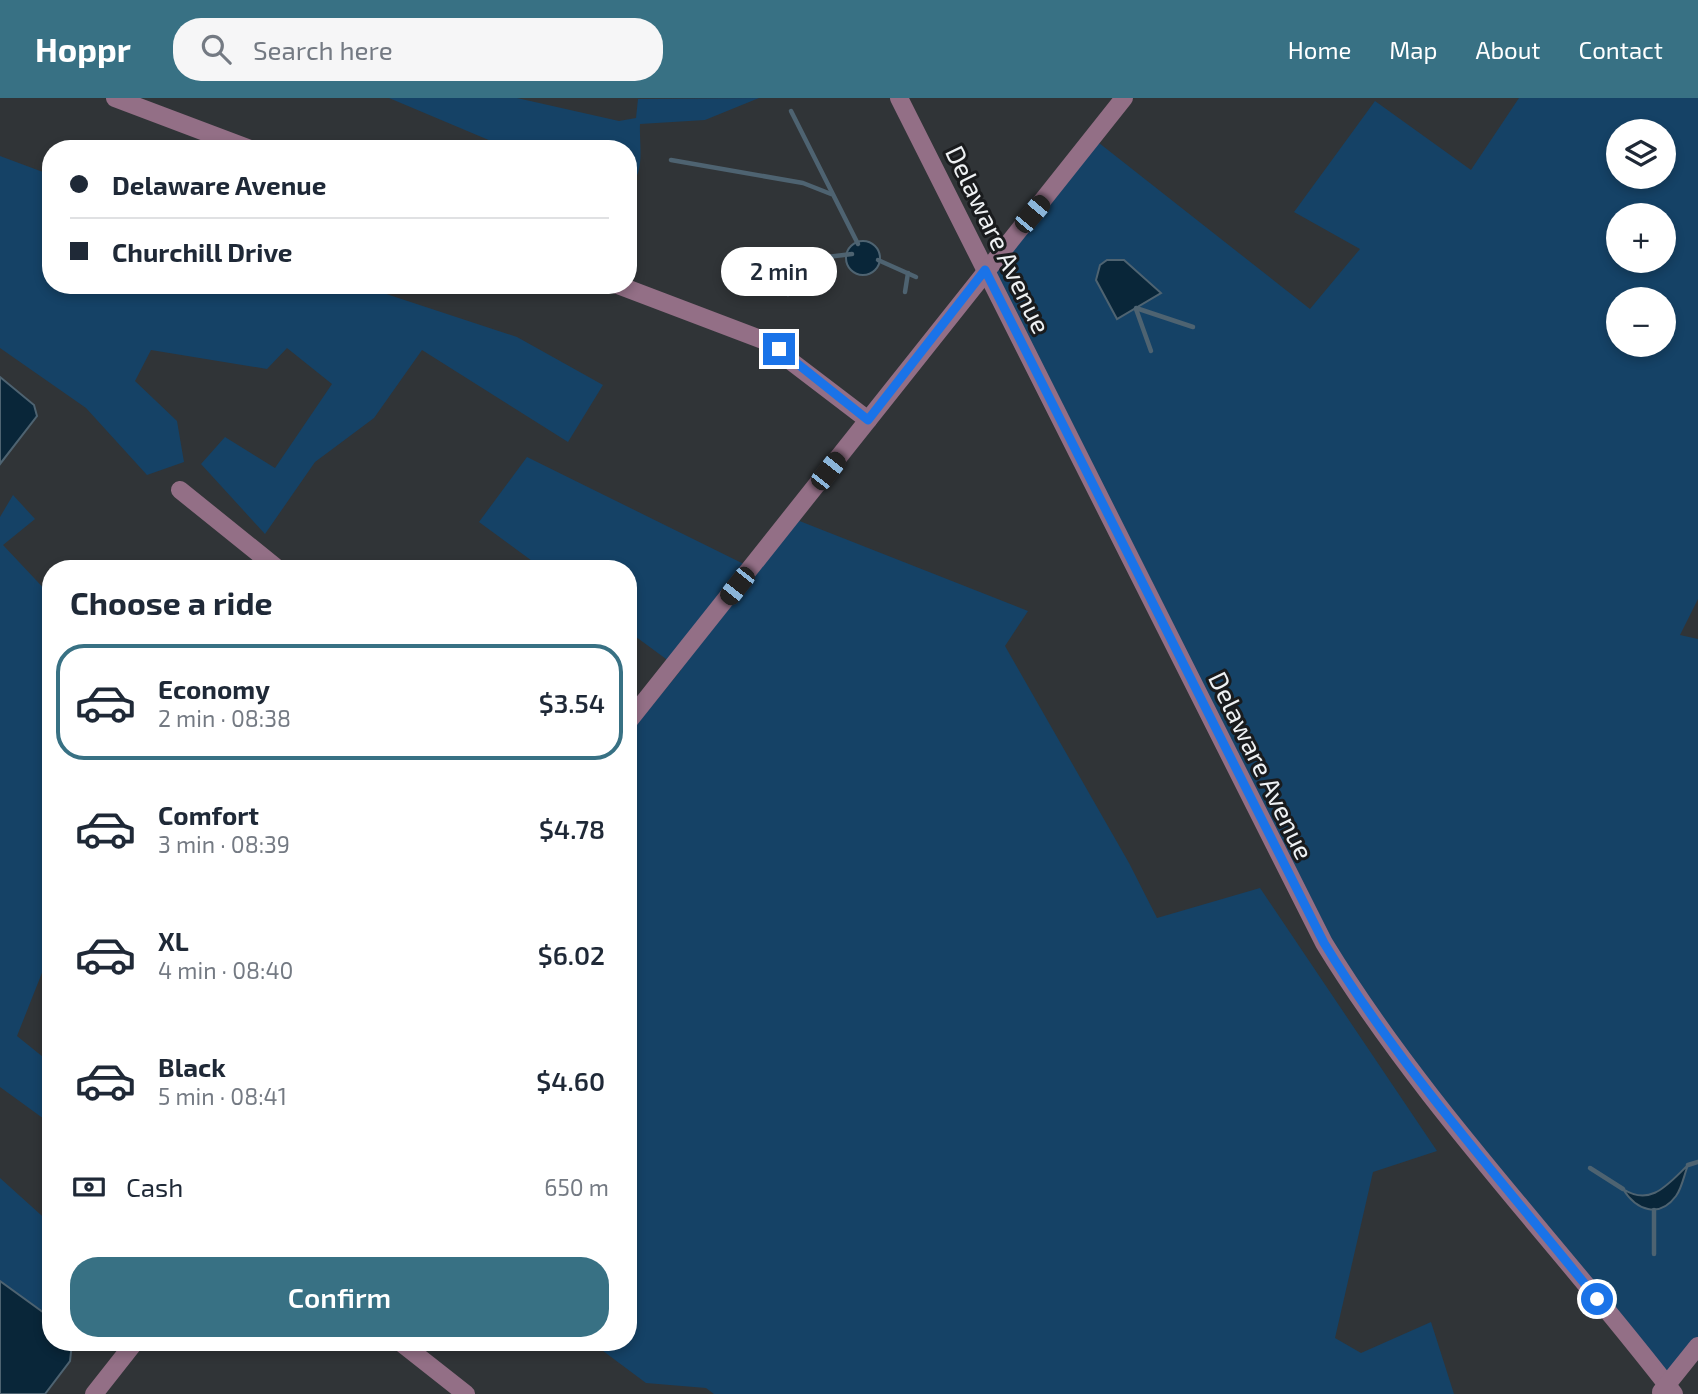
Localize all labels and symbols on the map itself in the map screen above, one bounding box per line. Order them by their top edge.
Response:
street label: Delaware Avenue [940,140,1058,338]
car [1011,191,1054,237]
callout: 2 min [721,247,837,296]
route end [763,333,795,365]
car [807,448,850,494]
car [716,563,759,609]
street label: Delaware Avenue [1203,666,1321,864]
route start [1581,1283,1613,1315]

